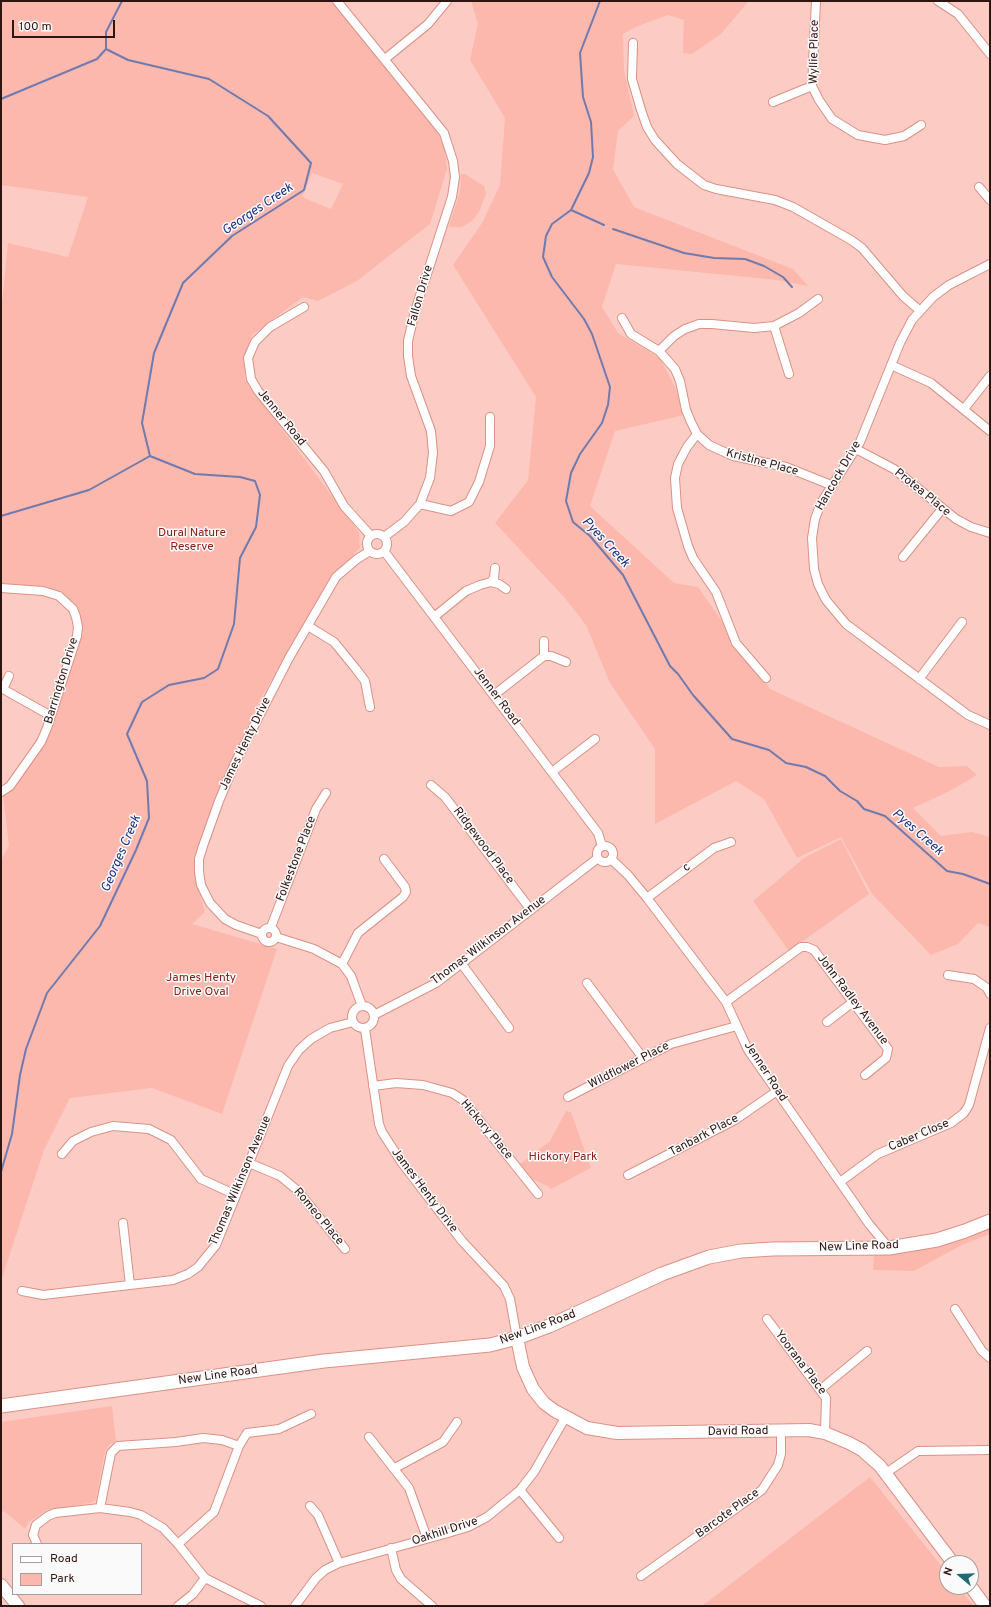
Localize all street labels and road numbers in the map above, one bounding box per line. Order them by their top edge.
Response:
street label: Wyllie Place [807,20,823,84]
street label: Fallon Drive [405,264,437,328]
street label: Jenner Road [254,387,308,449]
street label: Hancock Drive [813,439,865,513]
street label: Kristine Place [724,446,800,480]
street label: Protea Place [891,466,953,520]
street label: Barrington Drive [42,636,82,726]
street label: Jenner Road [470,665,522,729]
street label: James Henty Drive [217,695,275,793]
street label: Ridgewood Place [449,805,517,887]
street label: Folkestone Place [274,814,320,904]
street label: c [680,860,694,876]
street label: Thomas Wilkinson Avenue [429,893,549,989]
street label: John Radley Avenue [813,952,891,1048]
street label: Wildflower Place [586,1039,672,1093]
street label: Jenner Road [740,1039,790,1105]
street label: Hickory Place [457,1097,515,1163]
street label: Tanbark Place [667,1112,741,1160]
street label: Thomas Wilkinson Avenue [207,1114,275,1248]
street label: Caber Close [886,1117,952,1155]
street label: James Henty Drive [388,1146,460,1236]
street label: Romeo Place [290,1185,346,1249]
street label: New Line Road [819,1238,899,1256]
street label: New Line Road [498,1308,578,1348]
street label: Yoorana Place [771,1328,829,1398]
street label: New Line Road [177,1363,259,1389]
street label: David Road [707,1424,769,1440]
street label: Barcote Place [693,1486,763,1542]
street label: Oakhill Drive [410,1515,480,1549]

